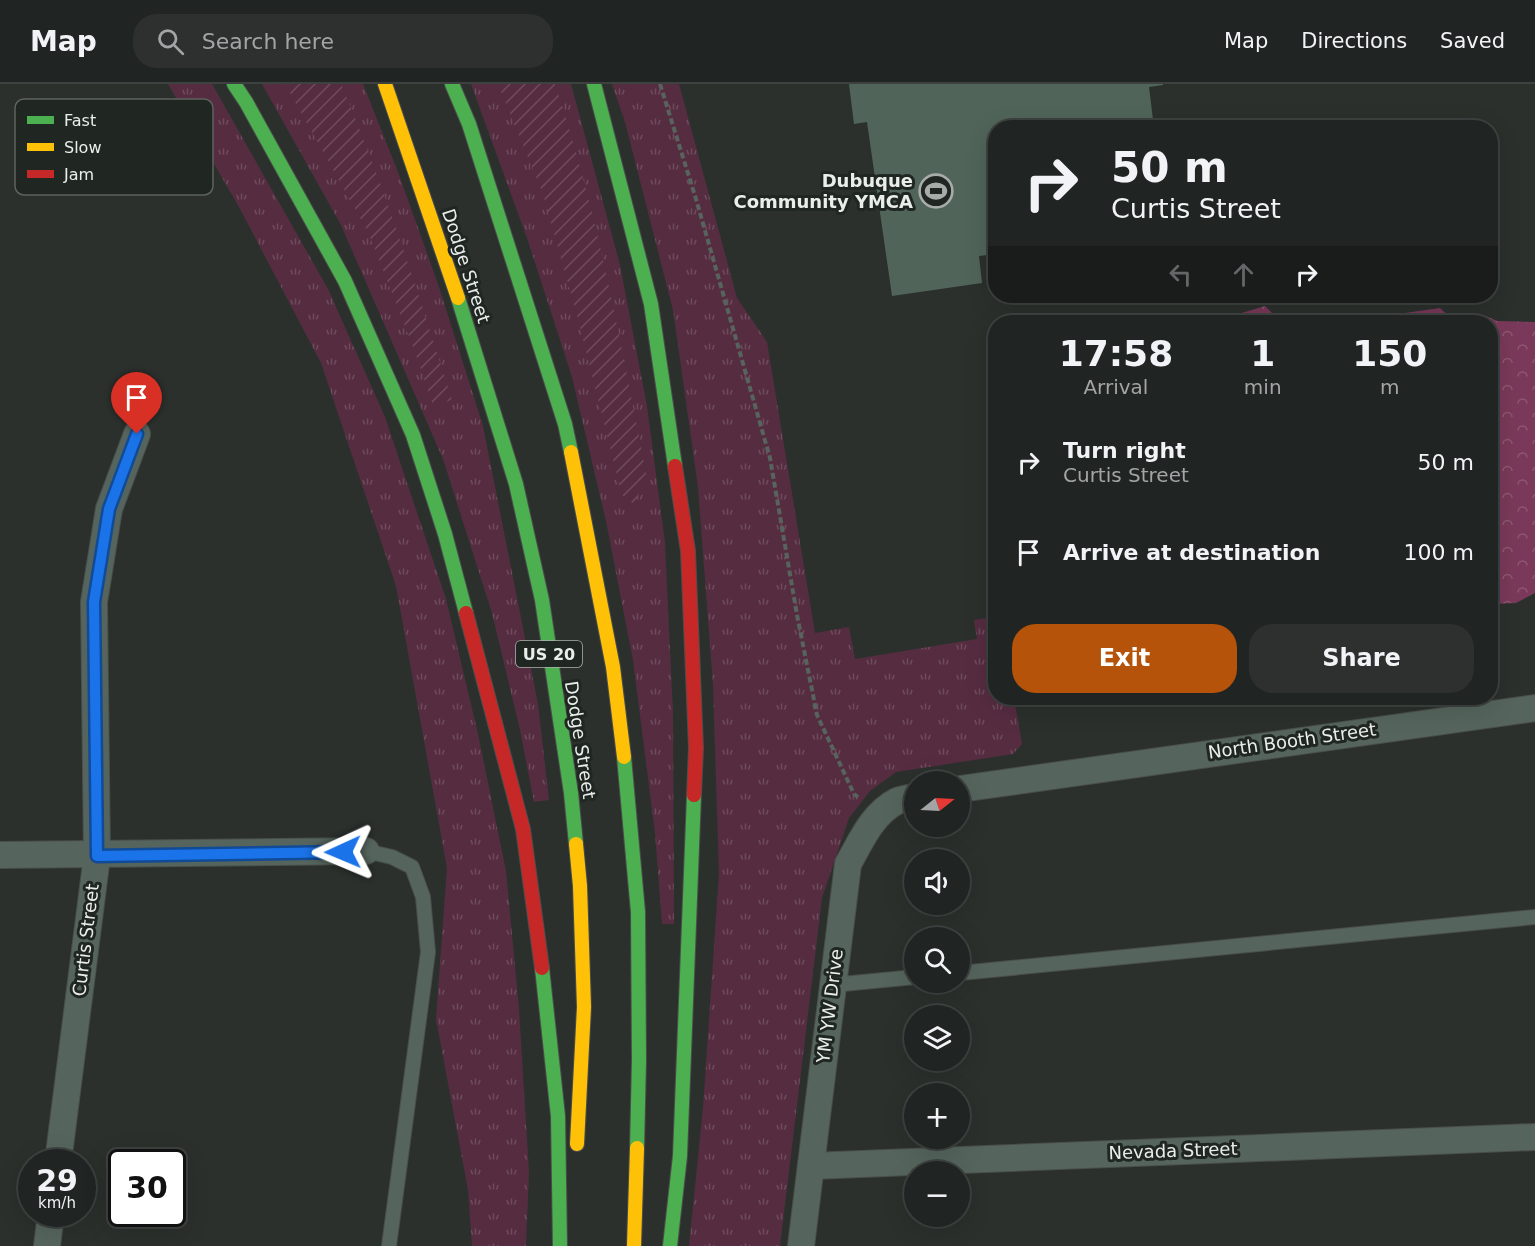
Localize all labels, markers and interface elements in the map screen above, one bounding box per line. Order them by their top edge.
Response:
search box [133,14,553,68]
text: Map [30,25,97,58]
icon: search [154,25,187,58]
text: Search here [202,29,334,54]
text: Map [1224,29,1268,53]
text: Directions [1301,29,1407,53]
text: Saved [1440,29,1505,53]
legend [15,99,213,195]
text: Fast [64,111,96,130]
text: Slow [64,138,101,157]
text: 50 m [1111,143,1228,192]
icon: right [1012,144,1090,222]
text: Jam [63,165,94,184]
place label: Dubuque Community YMCA [733,170,913,212]
sports icon: Dubuque Community YMCA [918,173,954,209]
text: Curtis Street [1111,193,1281,224]
street label: Dodge Street [438,206,495,326]
icon: left [1164,258,1197,291]
icon: ahead [1227,258,1260,291]
icon: right [1290,258,1323,291]
text: 17:58 [1059,333,1173,374]
text: 1 [1250,333,1275,374]
text: 150 [1352,333,1427,374]
pin [111,372,162,434]
text: Arrival [1083,375,1148,399]
text: min [1244,375,1282,399]
text: m [1380,375,1400,399]
icon: arrive [120,381,153,414]
text: Turn right [1063,438,1186,463]
icon: right [1012,446,1045,479]
text: 50 m [1418,450,1474,475]
text: Curtis Street [1063,463,1189,487]
icon: arrive [1012,536,1045,569]
text: Arrive at destination [1063,540,1320,565]
text: 100 m [1404,540,1474,565]
button: Exit [1012,624,1237,693]
button: Share [1249,624,1474,693]
road number: US 20 [516,641,582,667]
street label: Dodge Street [561,679,600,800]
street label: North Booth Street [1207,718,1377,763]
north arrow [904,771,970,837]
map controls [904,771,970,1227]
position arrow [311,820,375,884]
button: sound [904,849,970,915]
street label: Curtis Street [68,882,103,997]
button: search [904,927,970,993]
street label: YM YW Drive [812,948,847,1065]
button: layers [904,1005,970,1071]
button: + [904,1083,970,1149]
street label: Nevada Street [1108,1138,1238,1163]
speed limit sign: 30 [108,1149,186,1227]
button: − [904,1161,970,1227]
text: 29 [36,1163,78,1198]
text: km/h [38,1194,76,1212]

